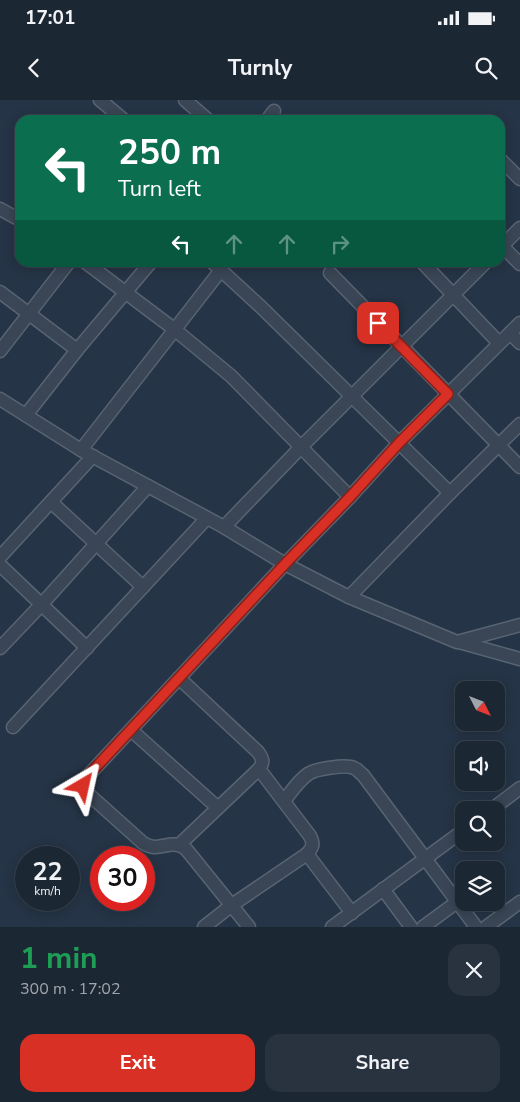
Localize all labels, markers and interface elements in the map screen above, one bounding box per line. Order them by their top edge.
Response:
text: 17:01 [25,5,75,31]
text: Turnly [228,53,292,83]
icon: back [20,54,48,82]
icon: search [472,54,500,82]
text: 250 m [118,129,221,176]
icon: left [35,135,100,200]
text: Turn left [118,174,201,204]
icon: left [167,230,195,258]
icon: ahead [220,230,248,258]
icon: ahead [273,230,301,258]
icon: right [326,230,354,258]
pin [357,302,399,344]
icon: arrive [364,309,392,337]
north arrow [455,681,505,731]
map controls [455,681,505,911]
button: sound [455,741,505,791]
position arrow [56,759,108,811]
button: search [455,801,505,851]
speed limit sign: 30 [90,846,155,911]
text: 22 [32,855,63,889]
button: layers [455,861,505,911]
text: km/h [34,883,61,899]
text: 1 min [20,938,98,979]
button: close [448,944,500,996]
text: 300 m · 17:02 [20,978,121,1000]
button: Exit [20,1034,255,1092]
button: Share [265,1034,500,1092]

